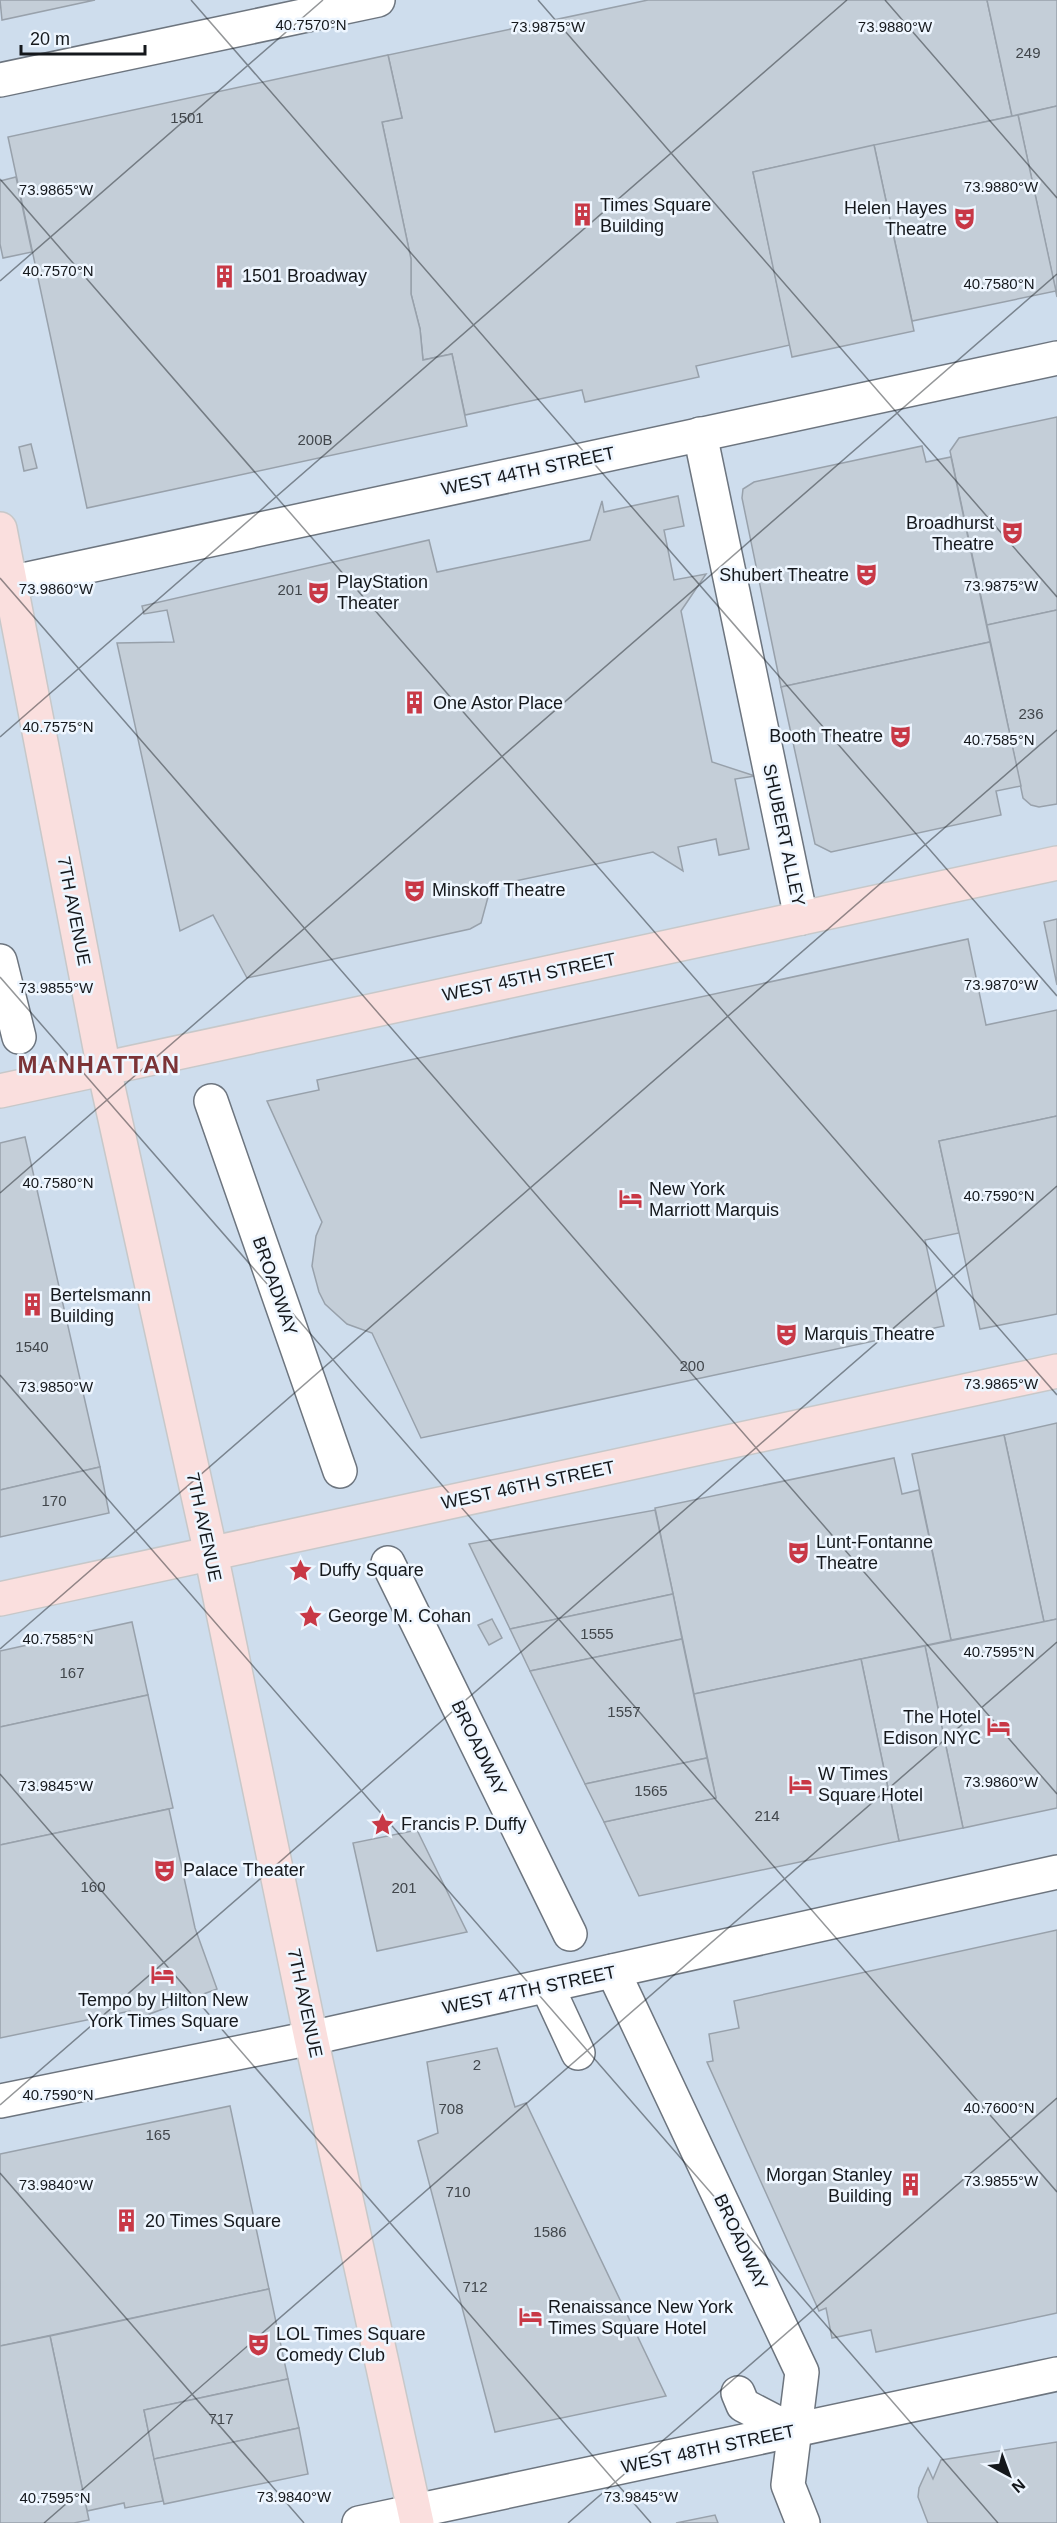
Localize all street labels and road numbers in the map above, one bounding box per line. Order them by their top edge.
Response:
street label: WEST 44TH STREET [440,443,616,499]
street label: SHUBERT ALLEY [759,762,809,908]
street label: 7TH AVENUE [54,855,94,967]
street label: WEST 45TH STREET [441,949,617,1005]
street label: BROADWAY [249,1234,301,1338]
street label: WEST 46TH STREET [440,1457,616,1513]
street label: 7TH AVENUE [183,1471,225,1583]
street label: BROADWAY [447,1697,511,1799]
street label: 7TH AVENUE [284,1947,326,2059]
street label: WEST 47TH STREET [441,1962,617,2018]
street label: BROADWAY [710,2191,772,2293]
street label: WEST 48TH STREET [620,2421,796,2477]

